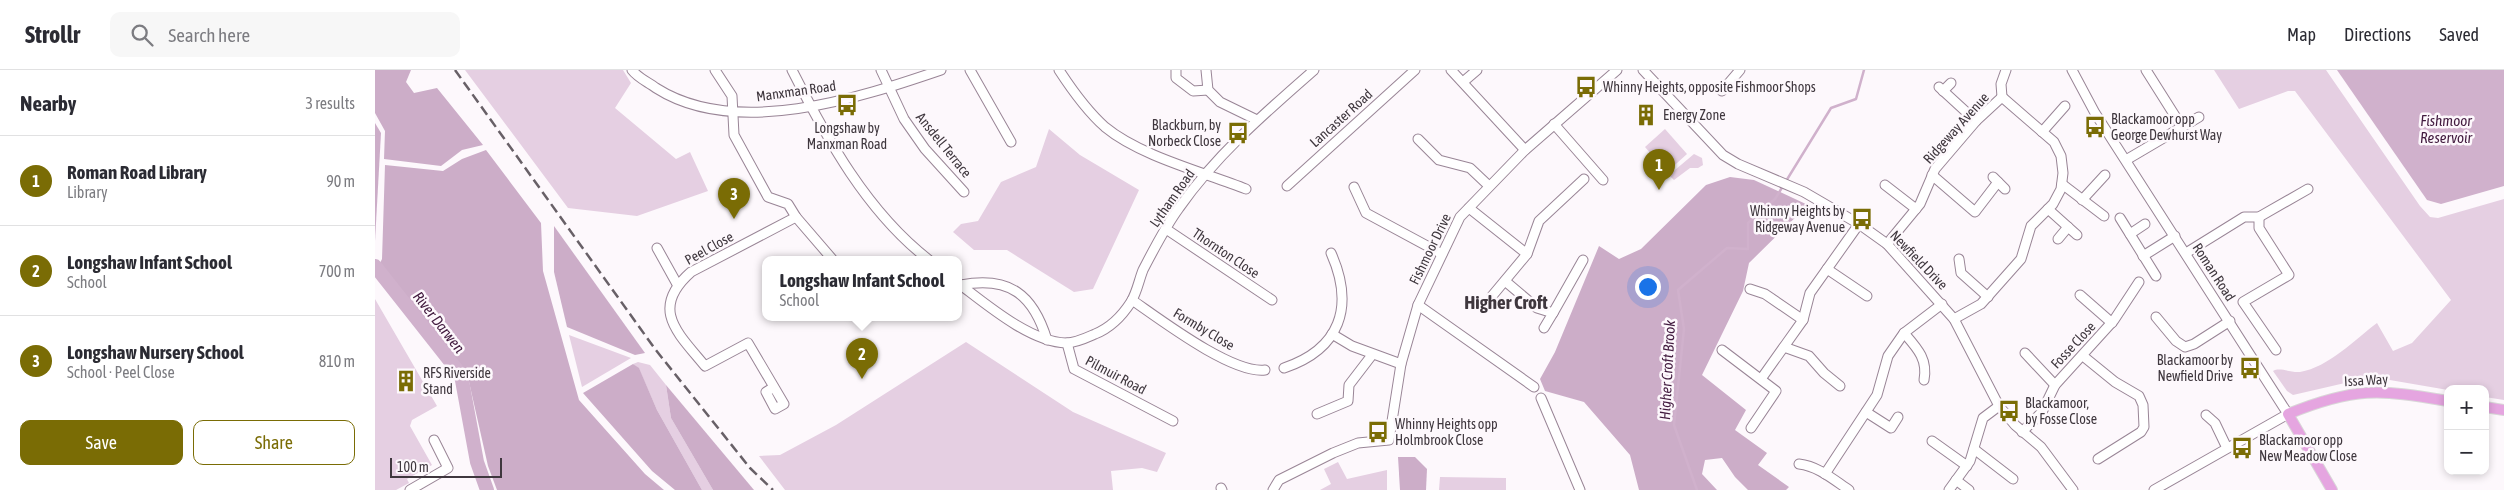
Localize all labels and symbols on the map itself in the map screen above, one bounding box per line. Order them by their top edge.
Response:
bus stop icon: Whinny Heights, opposite Fishmoor Shops [1573,74,1599,100]
street label: Manxman Road [755,77,837,105]
place label: Whinny Heights, opposite Fishmoor Shops [1603,79,1816,95]
street label: Lancaster Road [1307,86,1375,150]
street label: Ridgeway Avenue [1920,89,1992,167]
bus stop icon: Longshaw by Manxman Road [834,92,860,118]
building icon: Energy Zone [1633,102,1659,128]
place label: Energy Zone [1663,107,1726,123]
street label: Ansdell Terrace [913,109,975,181]
place label: Blackamoor opp George Dewhurst Way [2111,111,2222,143]
water label: Fishmoor Reservoir [2420,112,2472,146]
bus stop icon: Blackamoor opp George Dewhurst Way [2082,114,2108,140]
place label: Blackburn, by Norbeck Close [1148,117,1221,149]
place label: Longshaw by Manxman Road [807,120,887,152]
bus stop icon: Blackburn, by Norbeck Close [1225,120,1251,146]
pin: 1 [1643,149,1675,190]
street label: Lytham Road [1146,166,1198,230]
pin: 3 [718,178,750,219]
place label: Whinny Heights by Ridgeway Avenue [1750,203,1845,235]
bus stop icon: Whinny Heights by Ridgeway Avenue [1849,206,1875,232]
street label: Fishmoor Drive [1406,211,1454,287]
street label: Thornton Close [1190,225,1262,281]
street label: Newfield Drive [1887,227,1951,293]
street label: Peel Close [682,228,736,268]
street label: Roman Road [2189,240,2239,304]
your location [1635,274,1661,300]
water label: River Darwen [410,288,468,356]
district label: Higher Croft [1464,291,1548,313]
street label: Formby Close [1171,305,1237,353]
street label: Fosse Close [2047,318,2099,372]
water label: Higher Croft Brook [1656,319,1678,420]
pin: 2 [846,338,878,379]
street label: Pilmuir Road [1083,352,1149,398]
place label: Blackamoor by Newfield Drive [2157,352,2233,384]
bus stop icon: Blackamoor by Newfield Drive [2237,355,2263,381]
place label: RFS Riverside Stand [423,365,491,397]
building icon: RFS Riverside Stand [393,368,419,394]
street label: Issa Way [2344,371,2389,389]
place label: Blackamoor, by Fosse Close [2025,395,2097,427]
bus stop icon: Blackamoor, by Fosse Close [1996,398,2022,424]
place label: Whinny Heights opp Holmbrook Close [1395,416,1498,448]
bus stop icon: Whinny Heights opp Holmbrook Close [1365,419,1391,445]
place label: Blackamoor opp New Meadow Close [2259,432,2357,464]
bus stop icon: Blackamoor opp New Meadow Close [2229,435,2255,461]
scale bar [390,455,503,478]

